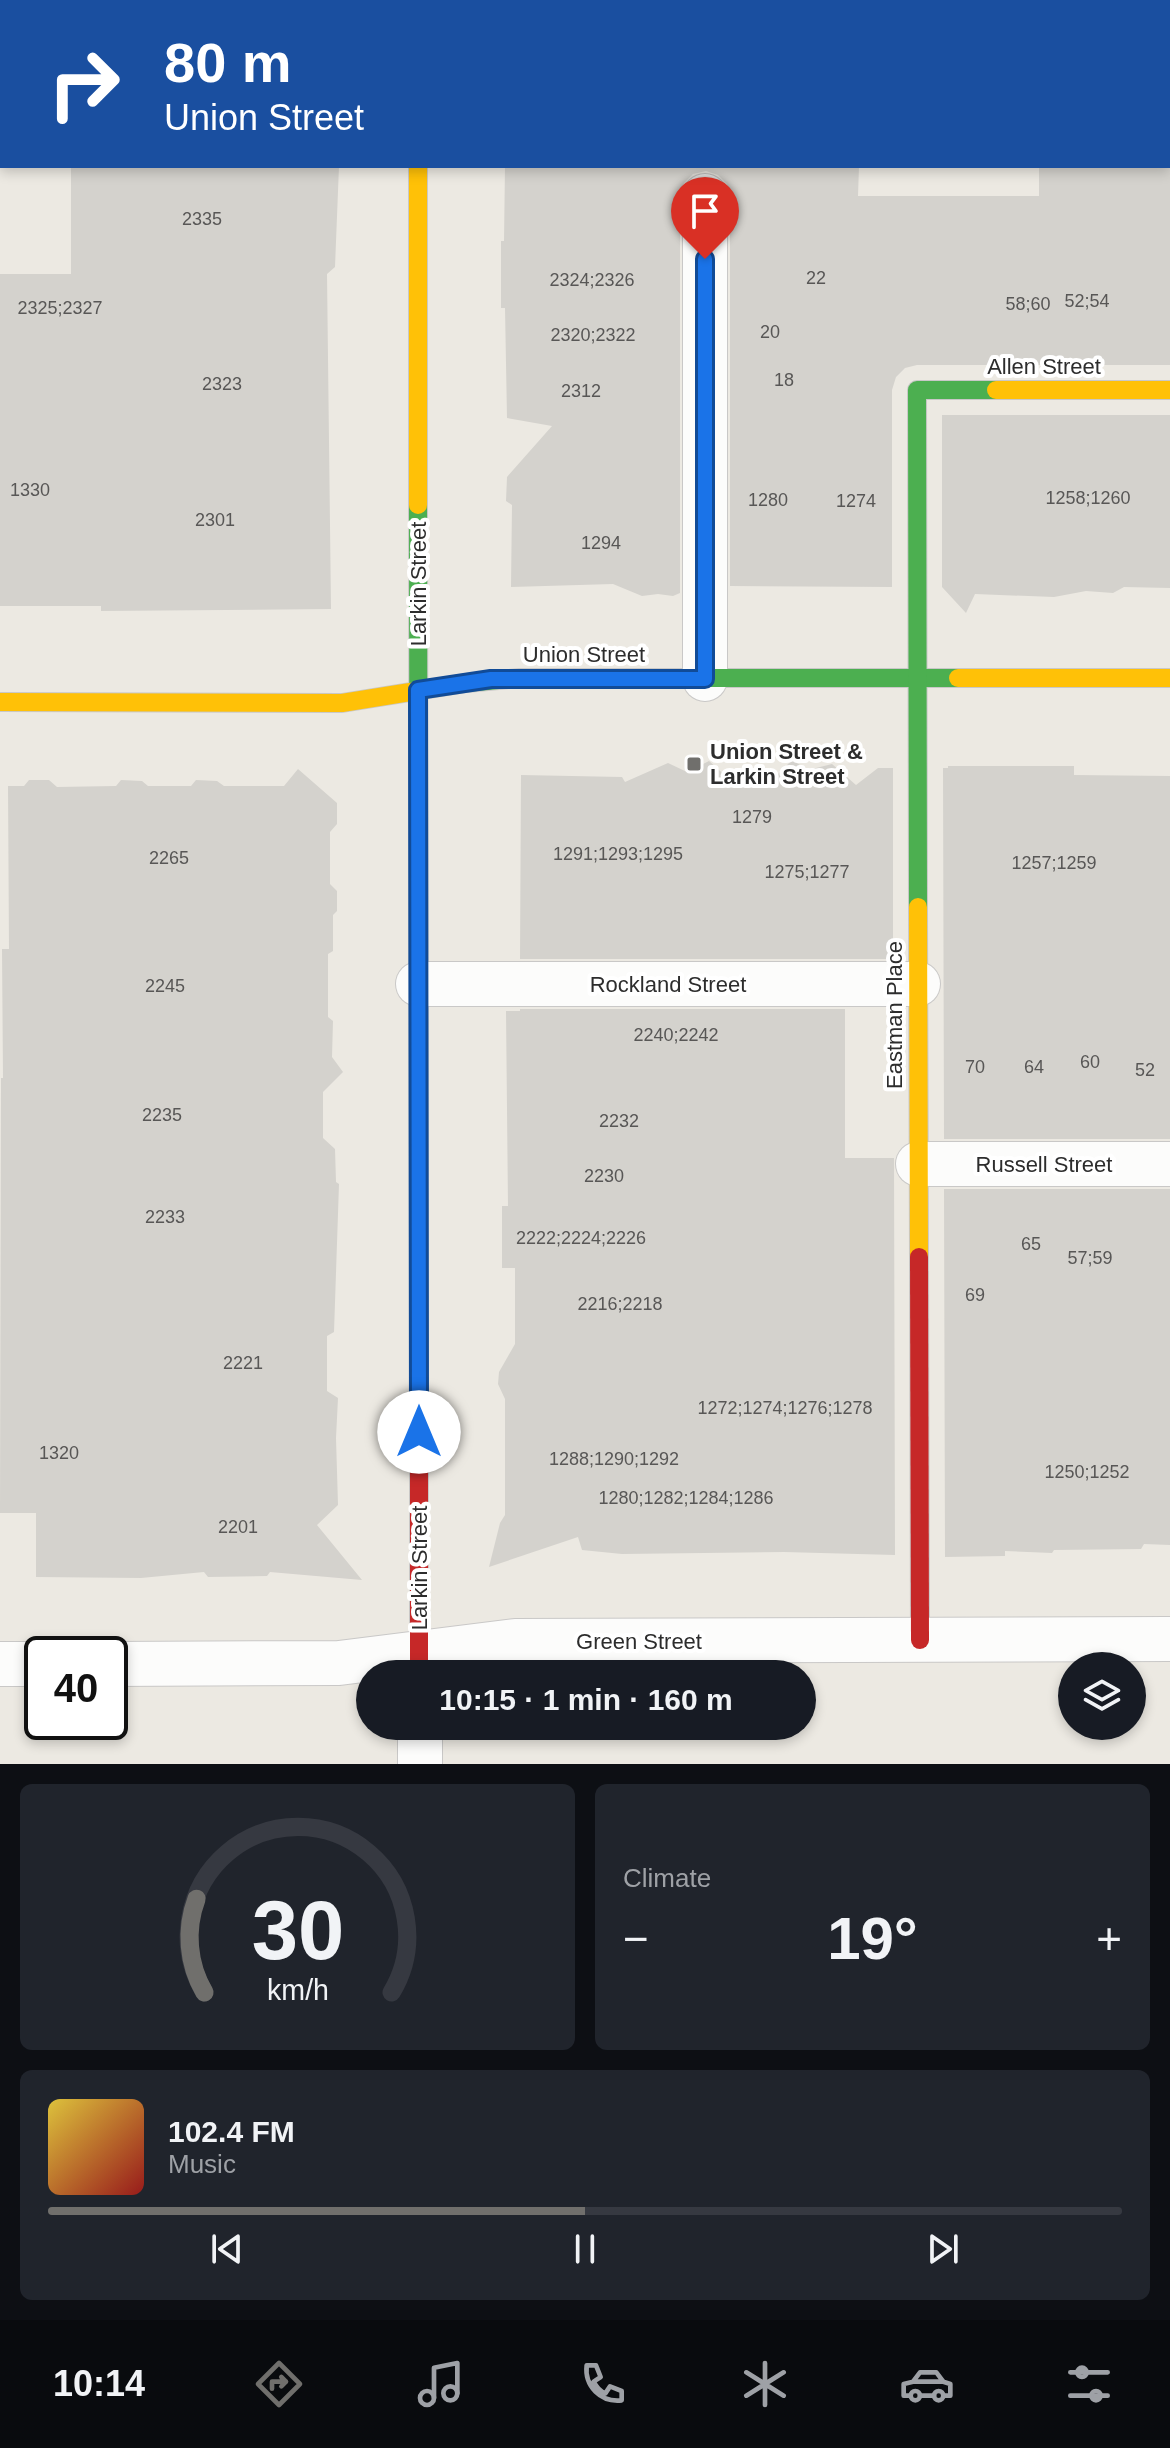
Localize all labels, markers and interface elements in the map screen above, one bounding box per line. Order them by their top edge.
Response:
text: 80 m [164,31,292,94]
icon: right [32,32,136,136]
text: Union Street [164,97,364,138]
pin [671,177,739,259]
icon: arrive [683,189,727,233]
house number: 2335 [182,209,222,229]
house number: 22 [806,268,826,288]
house number: 2324;2326 [549,270,635,290]
house number: 52;54 [1064,291,1110,311]
house number: 58;60 [1005,294,1051,314]
house number: 2325;2327 [17,298,103,318]
house number: 20 [760,322,780,342]
house number: 2320;2322 [550,325,636,345]
street label: Allen Street [987,354,1101,379]
house number: 18 [774,370,794,390]
house number: 2323 [202,374,242,394]
house number: 2312 [561,381,601,401]
house number: 1330 [10,480,50,500]
house number: 1258;1260 [1045,488,1131,508]
house number: 1280 [748,490,788,510]
house number: 1274 [836,491,876,511]
house number: 2301 [195,510,235,530]
street label: Larkin Street [406,522,431,646]
house number: 1294 [581,533,621,553]
street label: Union Street [523,642,645,667]
place label: Union Street & Larkin Street [710,739,863,789]
marker: Union Street & Larkin Street [685,755,703,773]
house number: 1279 [732,807,772,827]
house number: 1291;1293;1295 [553,844,683,864]
house number: 2265 [149,848,189,868]
house number: 1257;1259 [1011,853,1097,873]
house number: 1275;1277 [764,862,850,882]
street label: Eastman Place [882,941,907,1089]
street label: Rockland Street [590,972,746,997]
house number: 2245 [145,976,185,996]
house number: 2240;2242 [633,1025,719,1045]
house number: 60 [1080,1052,1100,1072]
house number: 70 [965,1057,985,1077]
house number: 64 [1024,1057,1044,1077]
house number: 52 [1135,1060,1155,1080]
house number: 2235 [142,1105,182,1125]
house number: 2232 [599,1111,639,1131]
street label: Russell Street [976,1152,1112,1177]
house number: 2230 [584,1166,624,1186]
house number: 2233 [145,1207,185,1227]
house number: 2222;2224;2226 [516,1228,646,1248]
house number: 65 [1021,1234,1041,1254]
house number: 57;59 [1067,1248,1113,1268]
house number: 69 [965,1285,985,1305]
house number: 2216;2218 [577,1294,663,1314]
house number: 2221 [223,1353,263,1373]
position arrow [377,1390,461,1474]
house number: 1272;1274;1276;1278 [697,1398,873,1418]
house number: 1320 [39,1443,79,1463]
house number: 1288;1290;1292 [549,1449,679,1469]
house number: 1250;1252 [1044,1462,1130,1482]
house number: 1280;1282;1284;1286 [598,1488,774,1508]
street label: Larkin Street [407,1506,432,1630]
house number: 2201 [218,1517,258,1537]
street label: Green Street [576,1629,702,1654]
speed limit sign: 40 [24,1636,128,1740]
map controls [1058,1652,1146,1740]
button: layers [1058,1652,1146,1740]
text: 10:15 · 1 min · 160 m [439,1683,733,1716]
text: Climate [623,1863,711,1893]
text: 30 [251,1884,344,1977]
text: 19° [827,1905,918,1972]
text: − [623,1914,649,1963]
text: + [1096,1914,1122,1963]
text: km/h [267,1974,328,2006]
text: 102.4 FM [168,2115,295,2148]
text: Music [168,2149,236,2179]
icon: previous [205,2227,249,2271]
icon: pause [563,2227,607,2271]
icon: next [921,2227,965,2271]
icon: directions [251,2356,307,2412]
icon: music [413,2356,469,2412]
icon: phone [575,2356,631,2412]
icon: climate [737,2356,793,2412]
icon: car [899,2356,955,2412]
icon: filters [1061,2356,1117,2412]
text: 10:14 [53,2363,145,2404]

